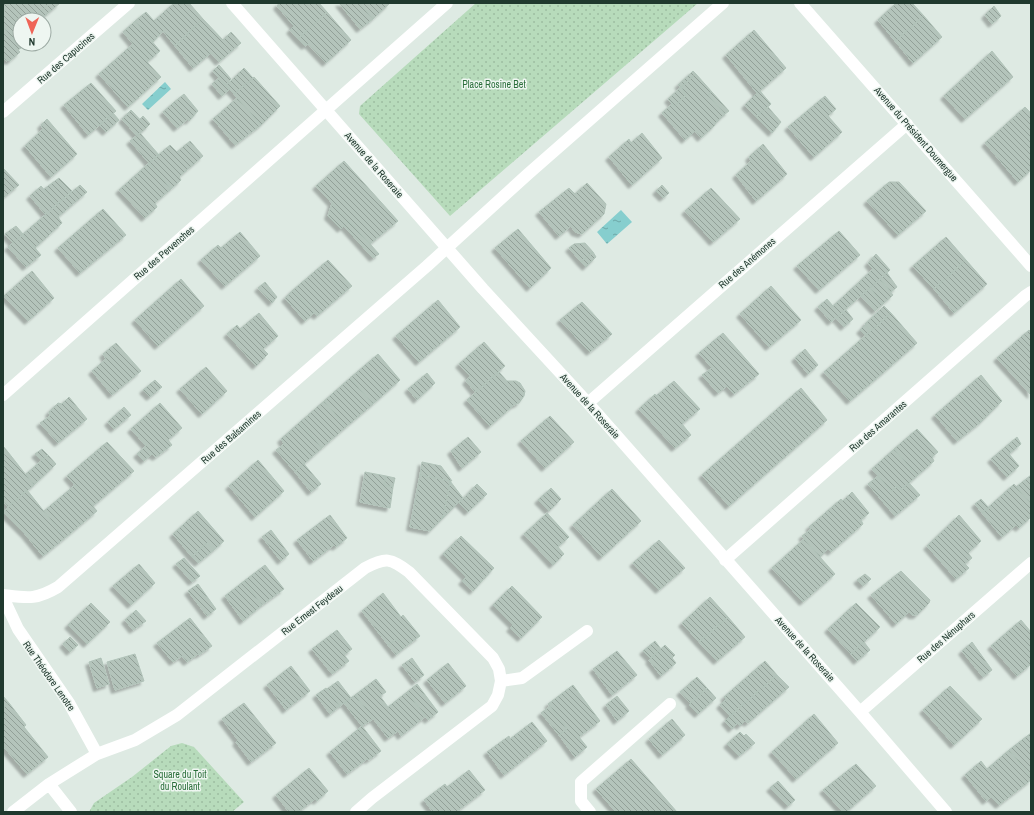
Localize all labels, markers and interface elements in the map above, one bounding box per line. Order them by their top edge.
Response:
north arrow [12,12,52,52]
street label: Rue des Capucines [35,29,97,87]
text: N [28,35,35,49]
park label: Place Rosine Bet [462,78,526,91]
street label: Avenue du Président Doumergue [871,83,961,184]
street label: Avenue de la Roseraie [341,129,407,201]
street label: Rue des Pervenches [131,223,197,283]
street label: Rue des Anémones [716,235,778,291]
street label: Avenue de la Roseraie [557,370,623,442]
street label: Rue des Amarantes [847,397,909,455]
street label: Rue des Balsamines [198,407,264,467]
street label: Rue Ernest Feydeau [279,582,345,638]
street label: Rue des Nénuphars [914,608,978,666]
street label: Avenue de la Roseraie [772,613,838,685]
street label: Rue Théodore Lenotre [20,639,78,714]
park label: Square du Toit du Roulant [153,768,207,793]

